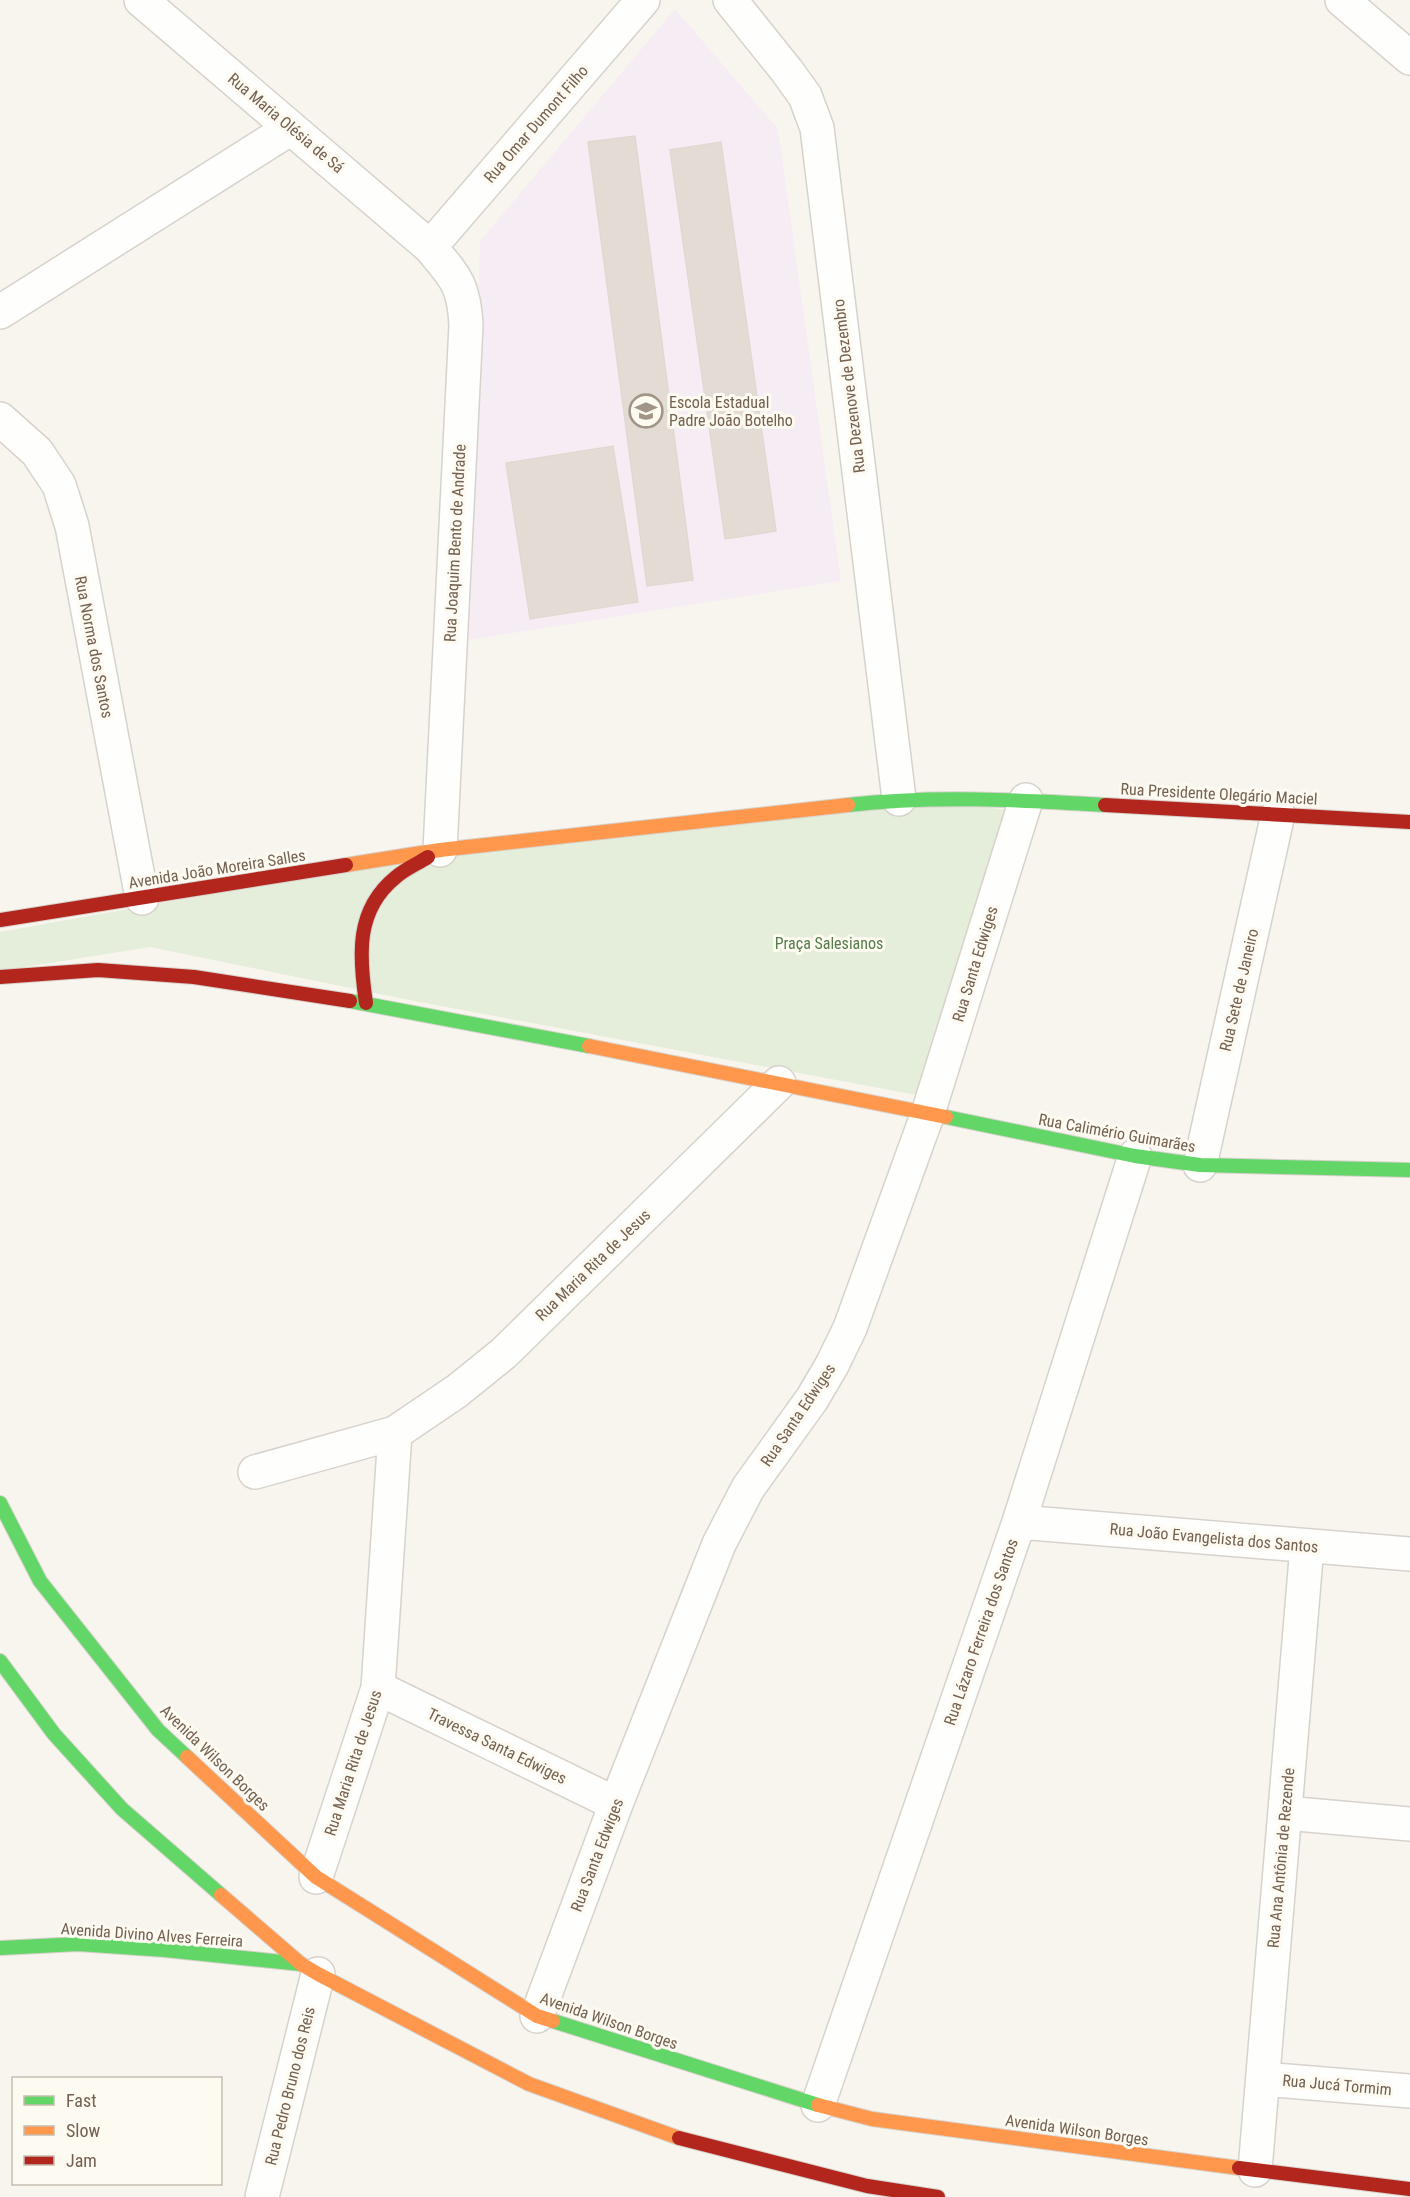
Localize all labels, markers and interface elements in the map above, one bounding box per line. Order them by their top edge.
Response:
street label: Rua Omar Dumont Filho [480,61,592,187]
street label: Rua Maria Olésia de Sá [224,69,348,177]
street label: Rua Dezenove de Dezembro [829,298,869,474]
school or university icon: Escola Estadual Padre João Botelho [628,393,664,429]
place label: Escola Estadual Padre João Botelho [669,393,793,430]
street label: Rua Joaquim Bento de Andrade [440,444,470,642]
street label: Rua Norma dos Santos [71,574,117,720]
street label: Rua Presidente Olegário Maciel [1120,779,1318,809]
street label: Avenida João Moreira Salles [127,846,307,892]
street label: Rua Santa Edwiges [948,904,1002,1024]
street label: Rua Sete de Janeiro [1216,927,1262,1053]
park label: Praça Salesianos [775,934,883,953]
street label: Rua Calimério Guimarães [1037,1110,1197,1156]
street label: Rua Maria Rita de Jesus [532,1205,654,1325]
street label: Rua Santa Edwiges [757,1360,839,1470]
street label: Rua João Evangelista dos Santos [1109,1519,1319,1557]
street label: Rua Lázaro Ferreira dos Santos [940,1536,1022,1728]
street label: Rua Maria Rita de Jesus [320,1688,386,1838]
street label: Avenida Wilson Borges [157,1701,273,1815]
street label: Travessa Santa Edwiges [424,1704,570,1788]
street label: Rua Ana Antônia de Rezende [1264,1767,1298,1949]
street label: Rua Santa Edwiges [567,1796,627,1914]
street label: Avenida Divino Alves Ferreira [60,1919,244,1951]
street label: Avenida Wilson Borges [538,1989,680,2053]
street label: Rua Pedro Bruno dos Reis [261,2005,319,2167]
street label: Rua Jucá Tormim [1282,2071,1392,2099]
legend [12,2077,222,2185]
text: Fast [66,2090,97,2111]
street label: Avenida Wilson Borges [1004,2111,1150,2149]
text: Slow [66,2120,101,2141]
text: Jam [66,2150,97,2171]

